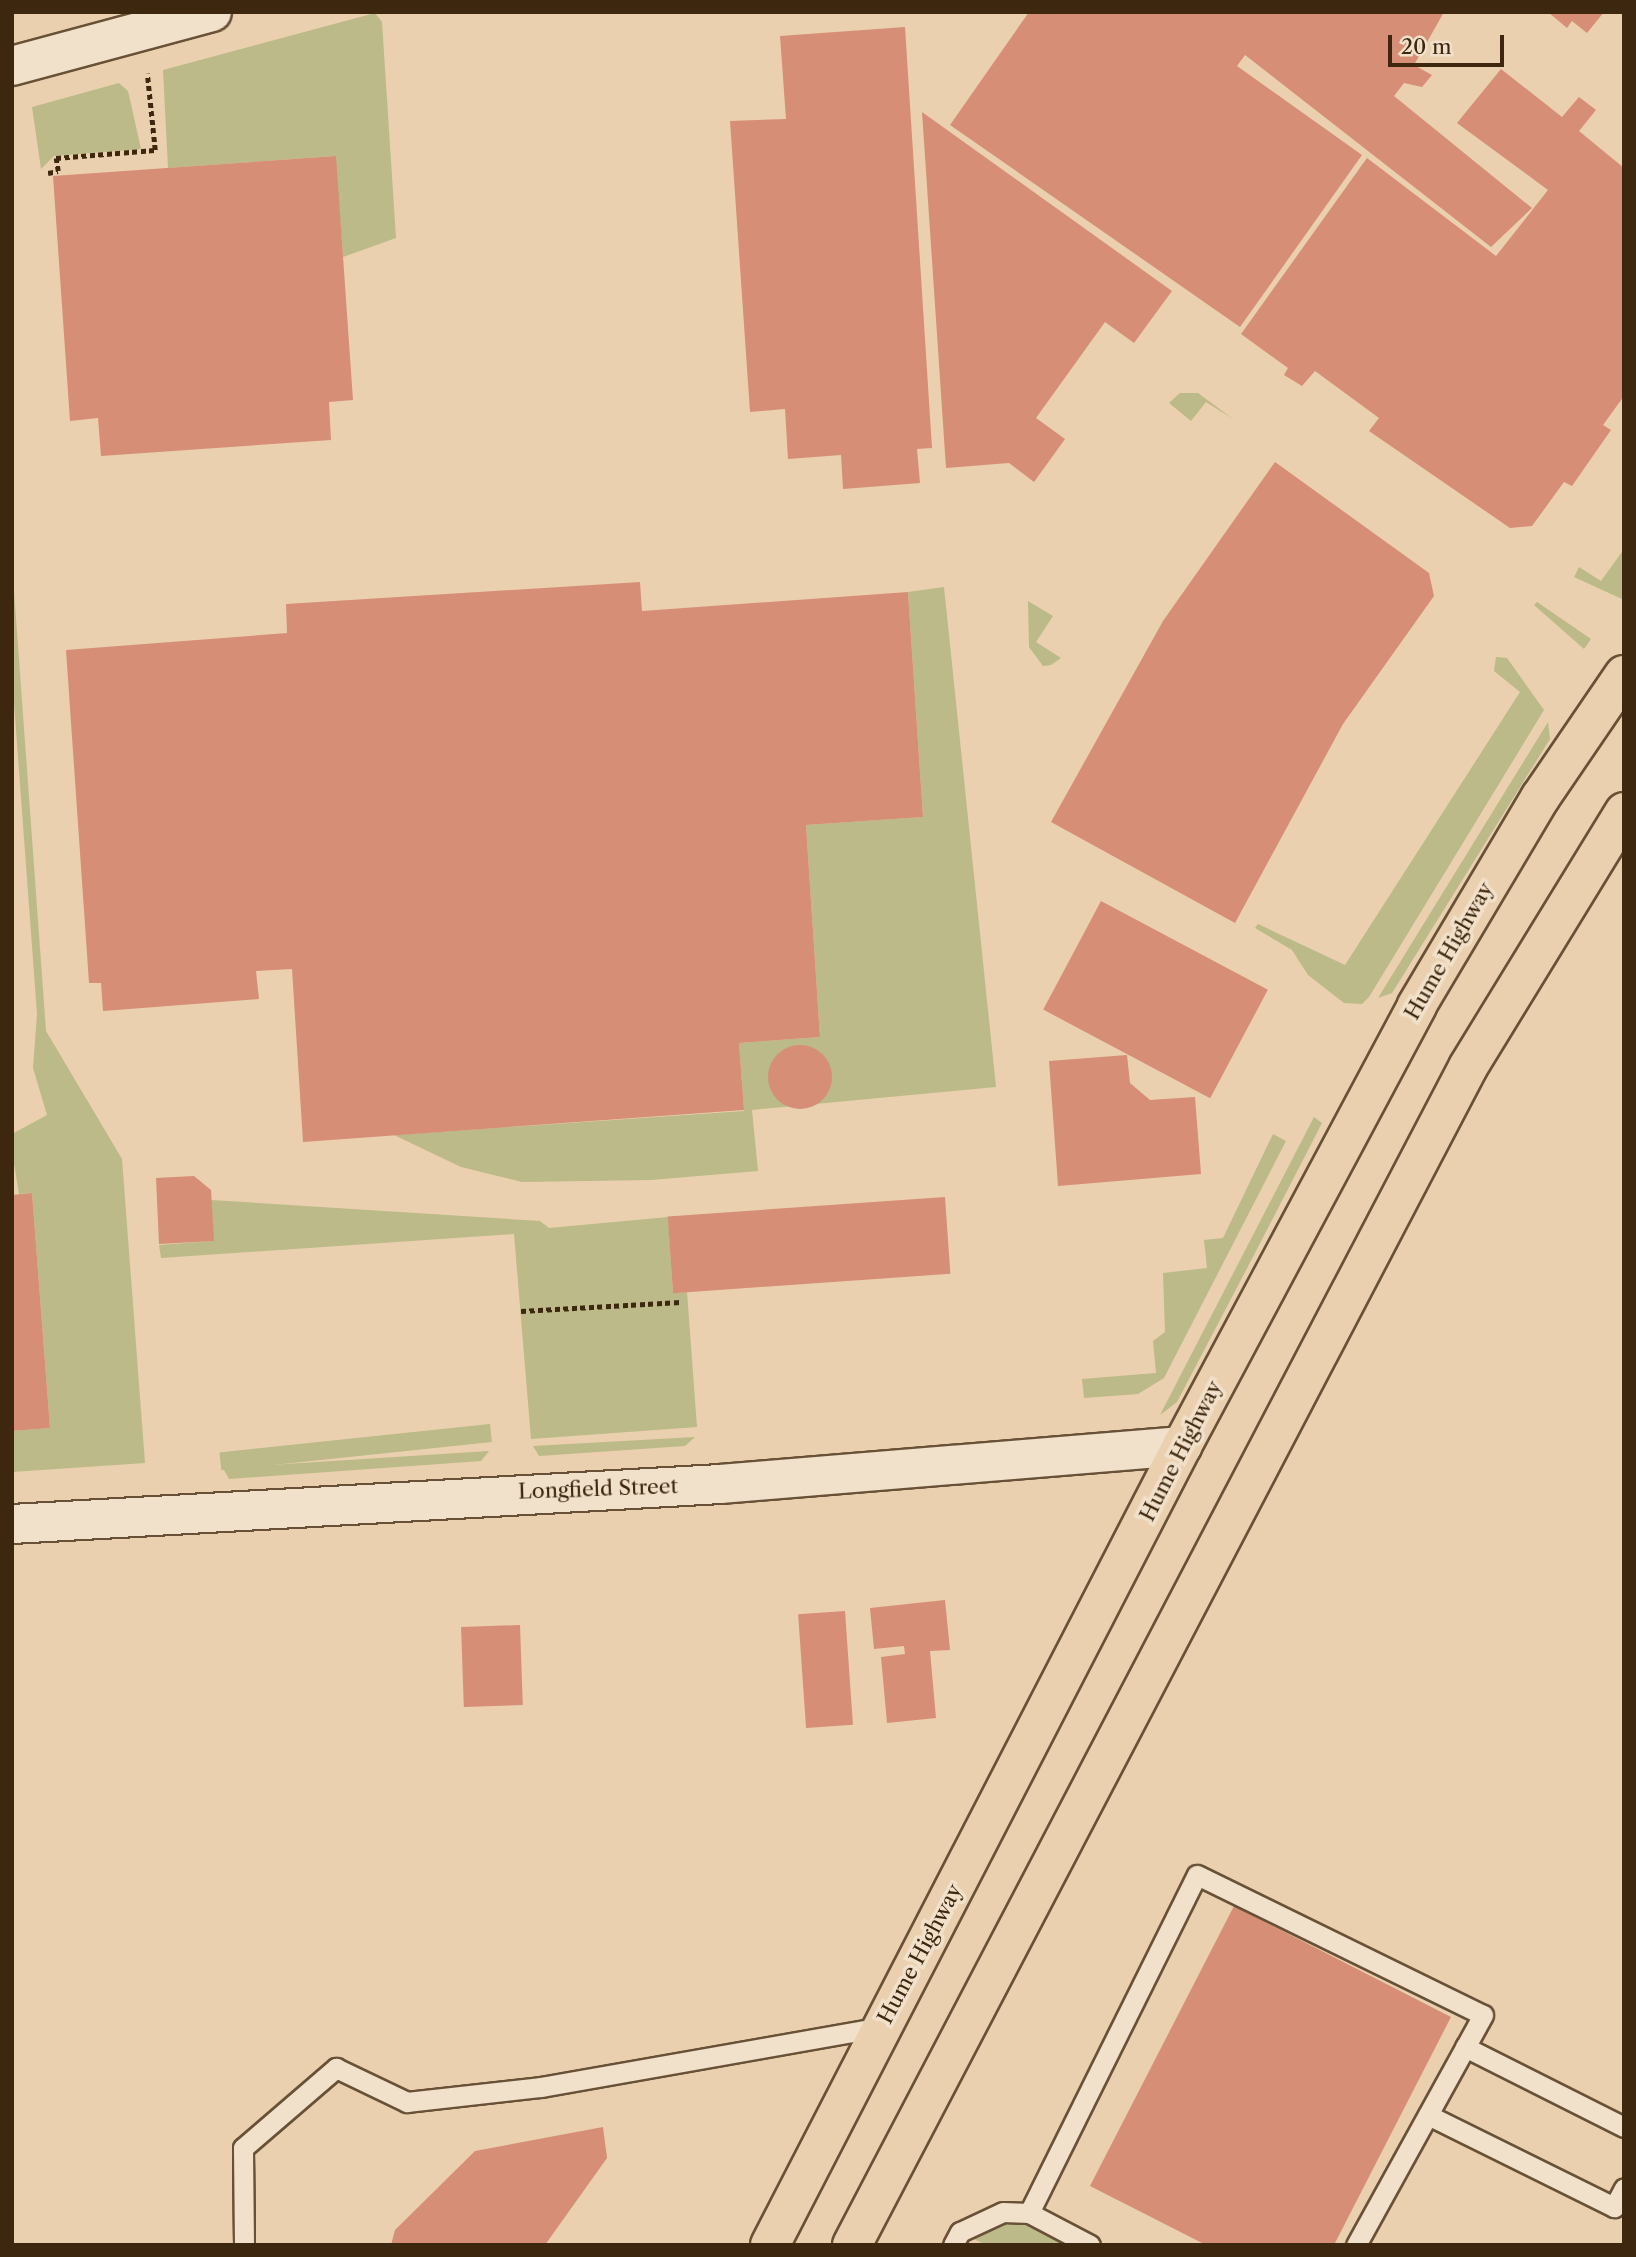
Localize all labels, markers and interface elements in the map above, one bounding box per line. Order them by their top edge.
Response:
scale bar [1391,21,1506,65]
text: 20 m [1401,34,1452,59]
street label: Hume Highway [1399,878,1499,1024]
street label: Hume Highway [1135,1376,1227,1526]
street label: Longfield Street [518,1474,678,1504]
street label: Hume Highway [873,1880,967,2028]

